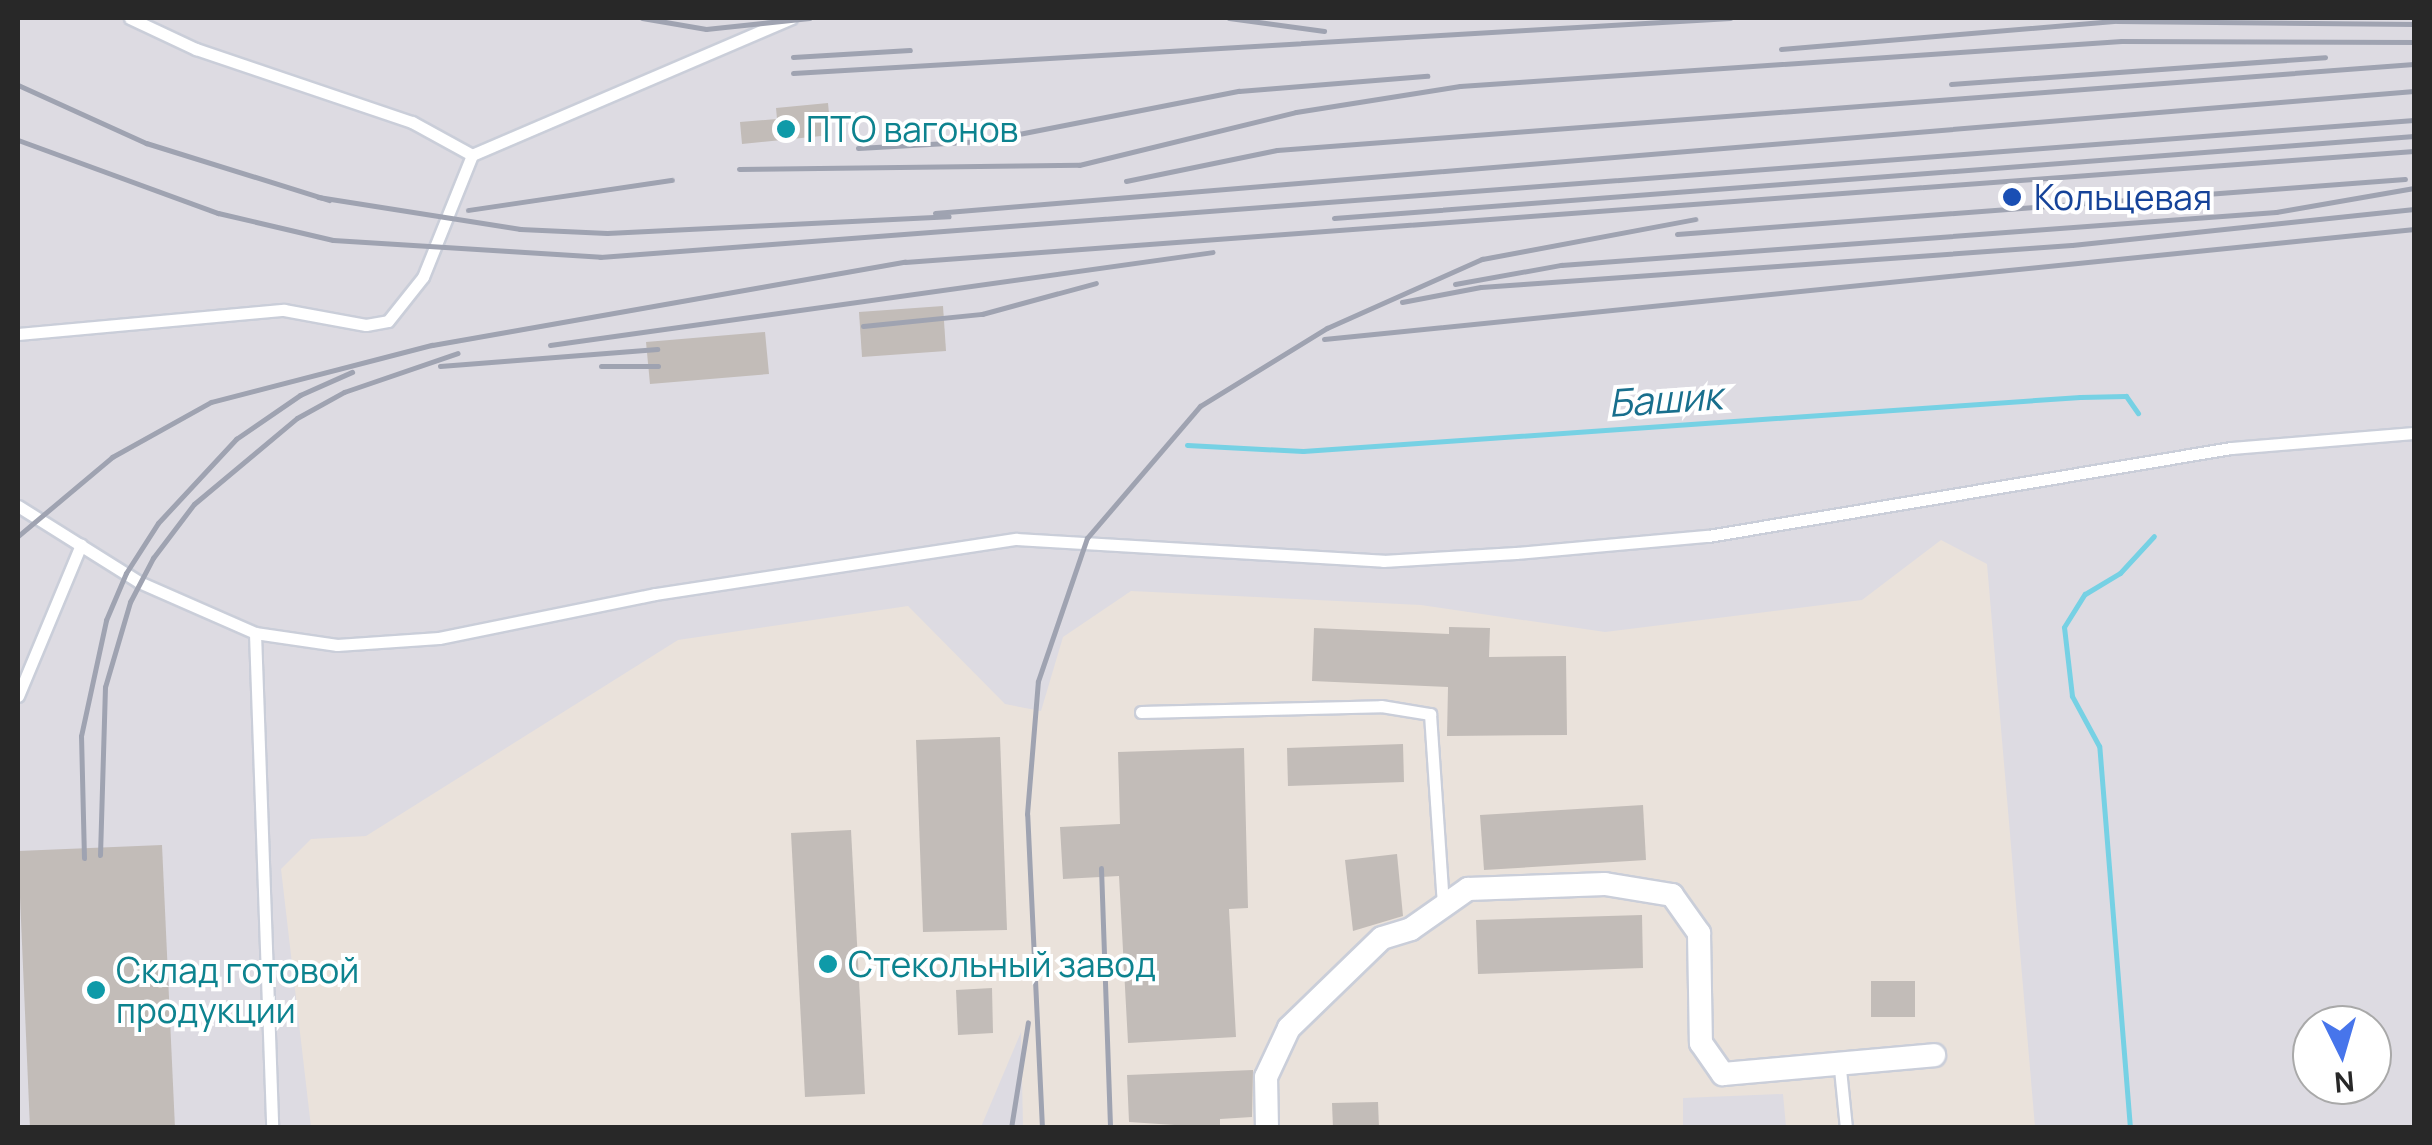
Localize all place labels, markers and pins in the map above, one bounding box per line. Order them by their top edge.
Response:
place label: ПТО вагонов [806,108,1018,150]
marker: ПТО вагонов [775,118,797,140]
place label: Кольцевая [2034,176,2212,218]
marker: Кольцевая [1999,184,2025,210]
place label: Стекольный завод [848,943,1156,985]
place label: Склад готовой продукции [116,949,359,1031]
marker: Стекольный завод [817,953,839,975]
marker: Склад готовой продукции [85,979,107,1001]

